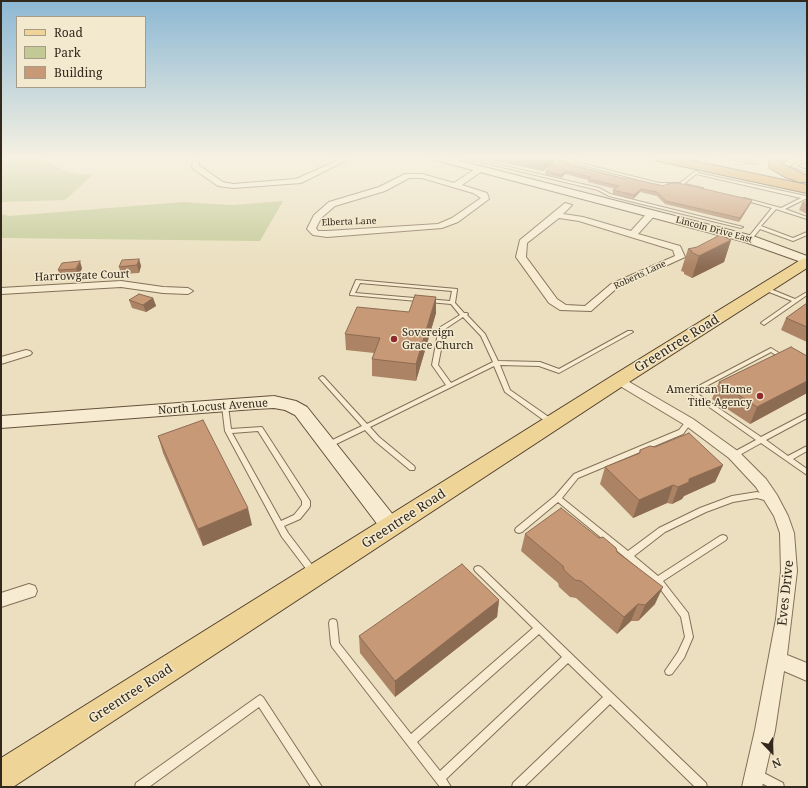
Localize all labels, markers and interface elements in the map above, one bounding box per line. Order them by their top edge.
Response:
legend [16,16,146,88]
text: Road [54,24,83,41]
text: Park [54,44,81,61]
text: Building [54,64,102,81]
street label: Lincoln Drive East [675,215,753,245]
street label: Elberta Lane [321,216,377,228]
street label: Roberts Lane [612,258,668,292]
street label: Harrowgate Court [34,268,130,284]
street label: Greentree Road [632,312,722,376]
place label: Sovereign Grace Church [402,326,473,352]
marker: Sovereign Grace Church [389,334,399,344]
place label: American Home Title Agency [666,383,752,409]
marker: American Home Title Agency [755,391,765,401]
street label: North Locust Avenue [158,397,268,417]
street label: Greentree Road [359,486,449,552]
street label: Eves Drive [775,559,797,627]
street label: Greentree Road [86,661,176,727]
north arrow [752,732,792,772]
text: N [770,755,784,772]

